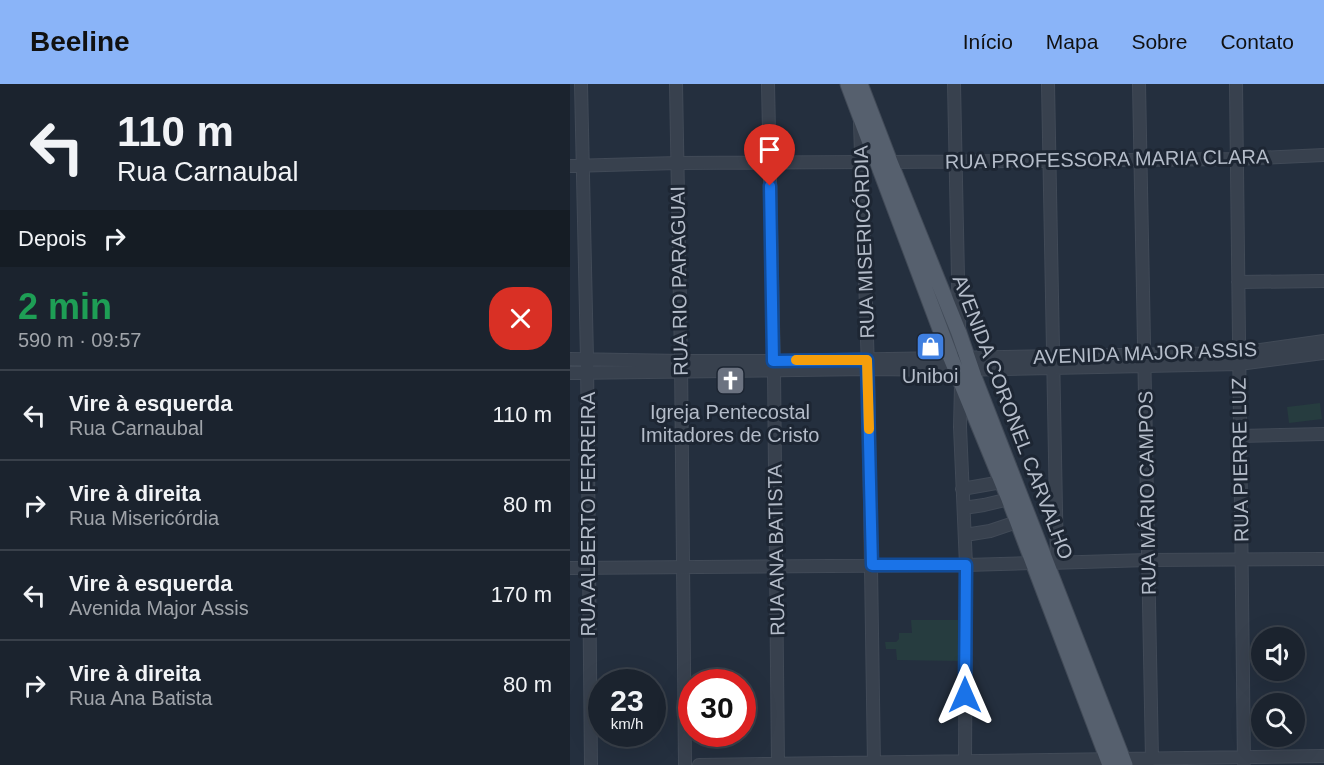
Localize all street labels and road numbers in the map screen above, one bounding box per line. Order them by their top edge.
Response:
street label: RUA MISERICÓRDIA [850,144,878,339]
street label: RUA PROFESSORA MARIA CLARA [945,145,1270,173]
street label: RUA RIO PARAGUAI [666,186,692,376]
street label: AVENIDA CORONEL CARVALHO [948,272,1078,562]
street label: AVENIDA MAJOR ASSIS [1033,338,1257,368]
street label: RUA PIERRE LUZ [1228,378,1252,542]
street label: RUA ALBERTO FERREIRA [577,391,599,636]
street label: RUA MÁRIO CAMPOS [1134,391,1160,595]
street label: RUA ANA BATISTA [763,463,788,636]

